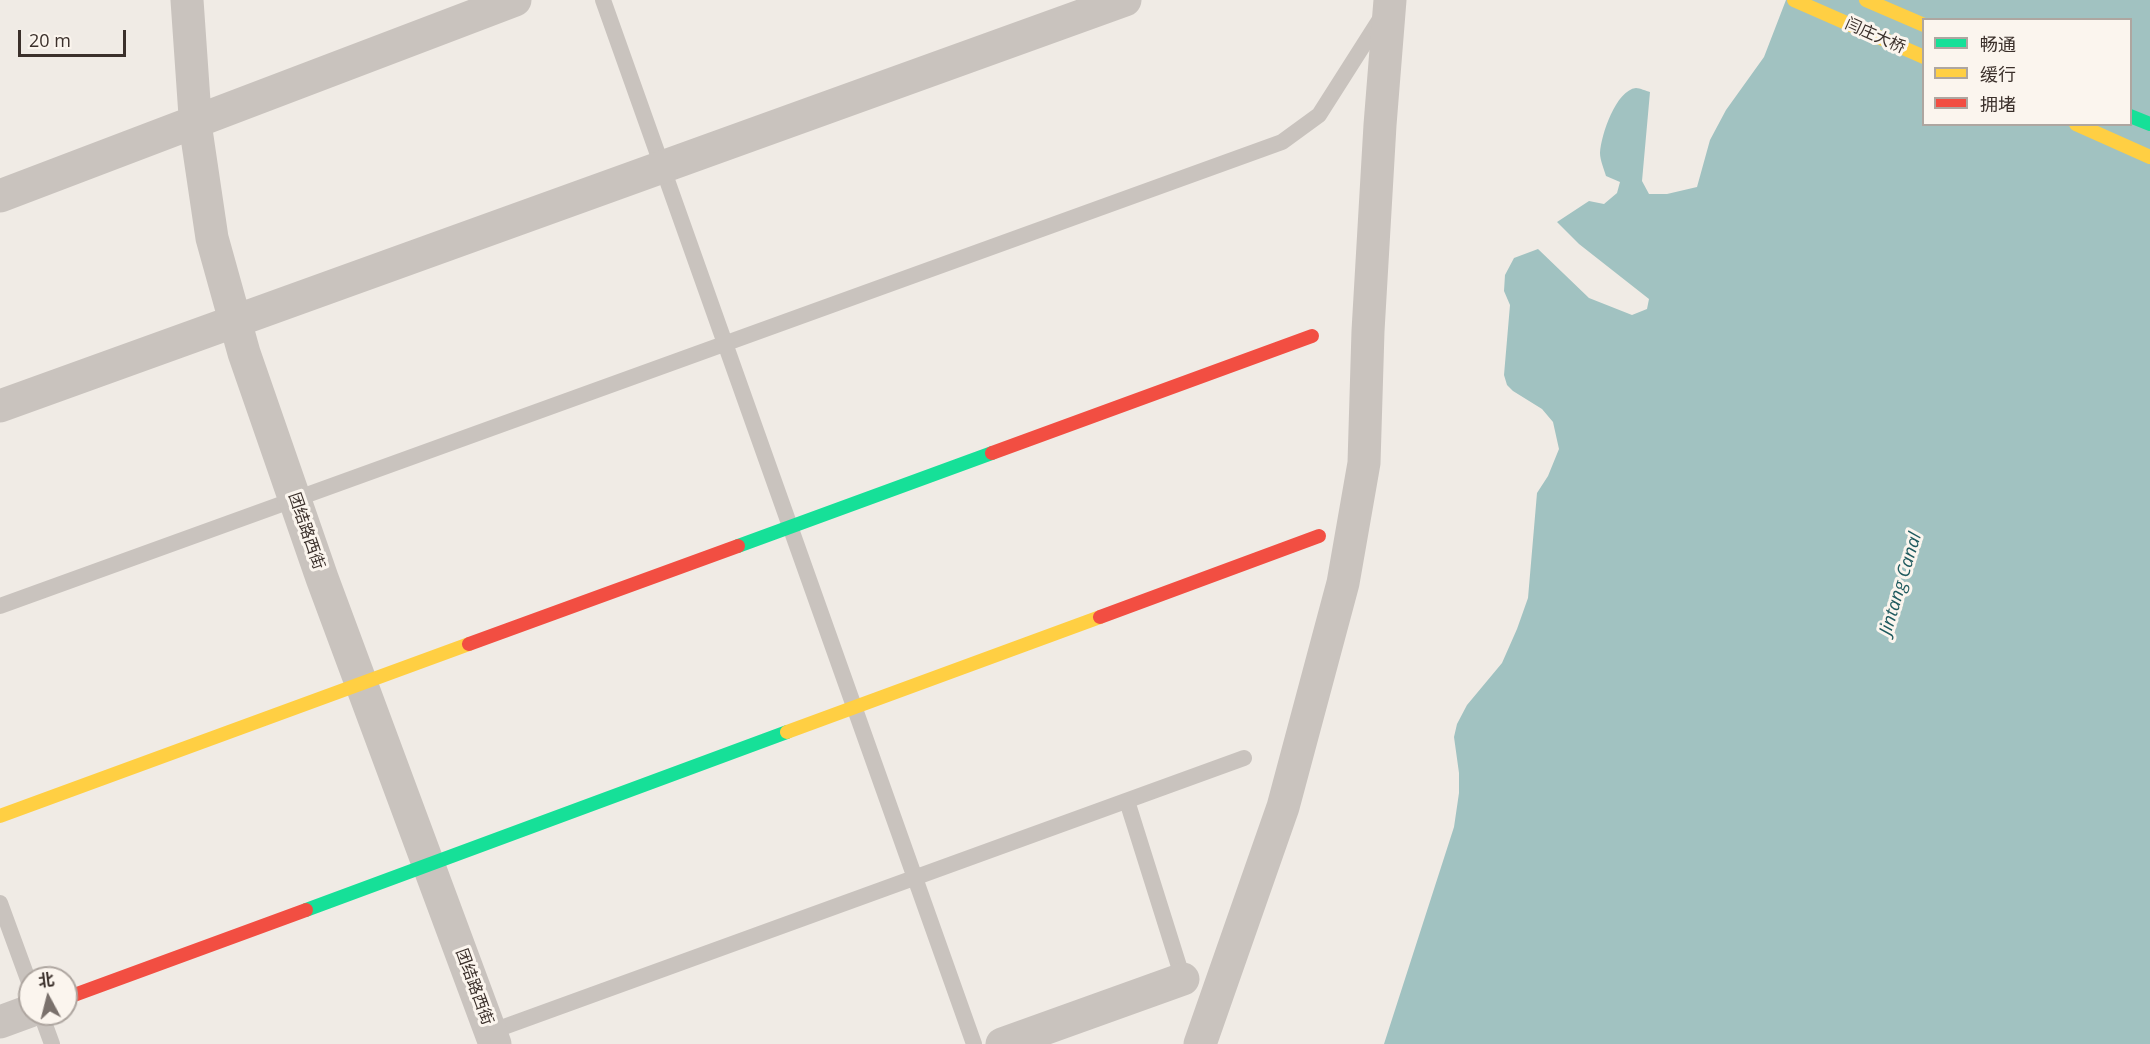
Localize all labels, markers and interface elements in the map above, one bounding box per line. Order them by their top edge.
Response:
street label: 闫庄大桥 [1842,14,1908,58]
scale bar [21,18,129,56]
legend [1922,18,2132,126]
text: 20 m [29,28,71,52]
text: 畅通 [1980,32,2016,56]
text: 缓行 [1980,62,2016,86]
text: 拥堵 [1980,92,2016,116]
street label: 团结路西街 [284,490,328,572]
water label: Jintang Canal [1875,530,1927,638]
street label: 团结路西街 [451,946,497,1028]
north arrow [18,966,78,1026]
text: 北 [37,968,55,992]

